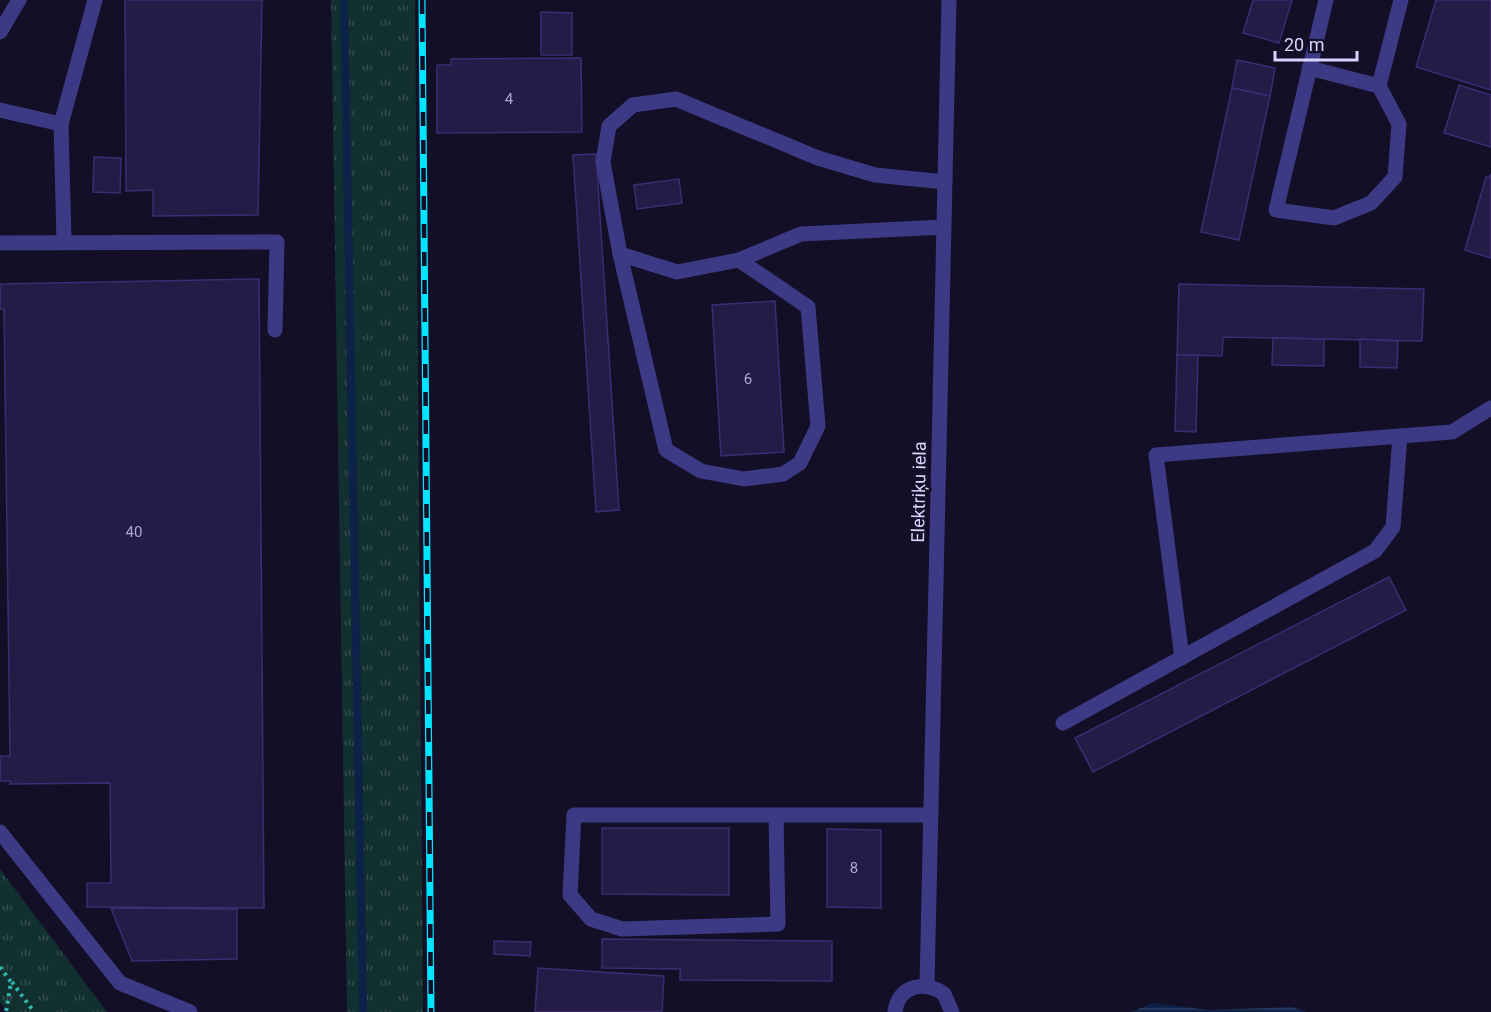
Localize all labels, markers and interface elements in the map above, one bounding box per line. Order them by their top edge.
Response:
scale bar [1275,24,1358,62]
text: 20 m [1284,34,1324,55]
house number: 4 [505,90,514,108]
house number: 6 [744,370,752,388]
street label: Elektriķu iela [907,441,931,543]
house number: 40 [126,523,142,541]
house number: 8 [850,859,858,877]

